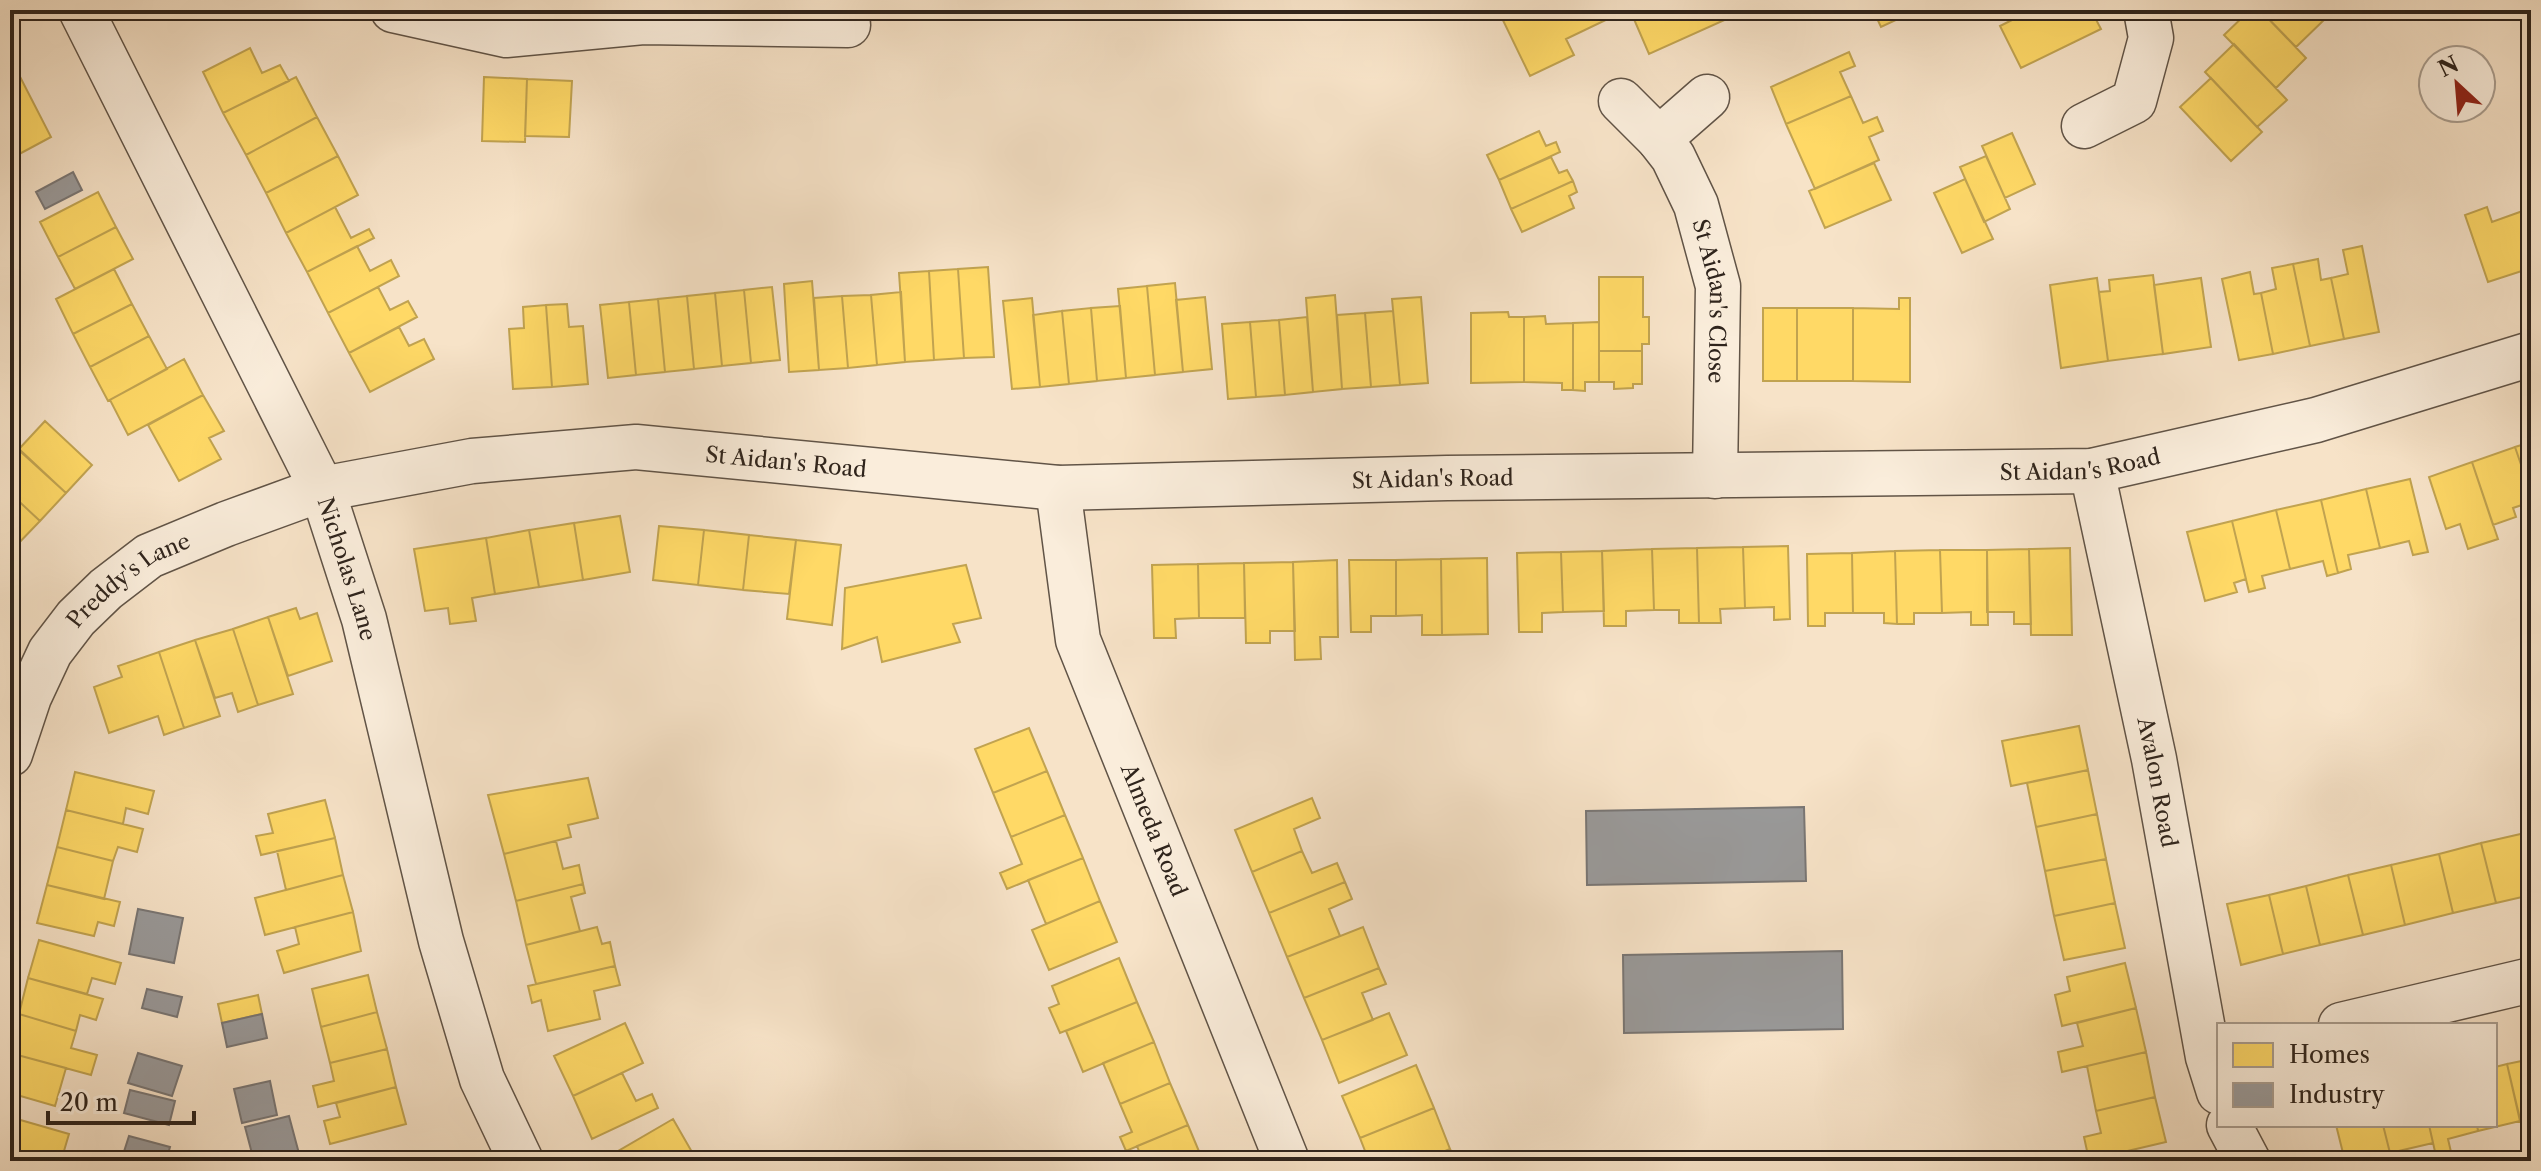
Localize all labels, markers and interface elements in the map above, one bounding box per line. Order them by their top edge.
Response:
north arrow [2417,44,2497,124]
text: N [2434,50,2463,83]
street label: St Aidan's Close [1686,216,1732,384]
street label: St Aidan's Road [704,441,868,483]
street label: St Aidan's Road [2000,443,2163,486]
street label: St Aidan's Road [1351,464,1514,494]
street label: Nicholas Lane [311,494,382,643]
street label: Preddy's Lane [61,527,194,633]
street label: Avalon Road [2131,714,2183,849]
street label: Almeda Road [1115,759,1192,900]
legend [2217,1023,2497,1127]
text: Homes [2289,1040,2370,1069]
scale bar [48,1075,194,1125]
text: Industry [2289,1080,2385,1109]
text: 20 m [60,1088,118,1117]

